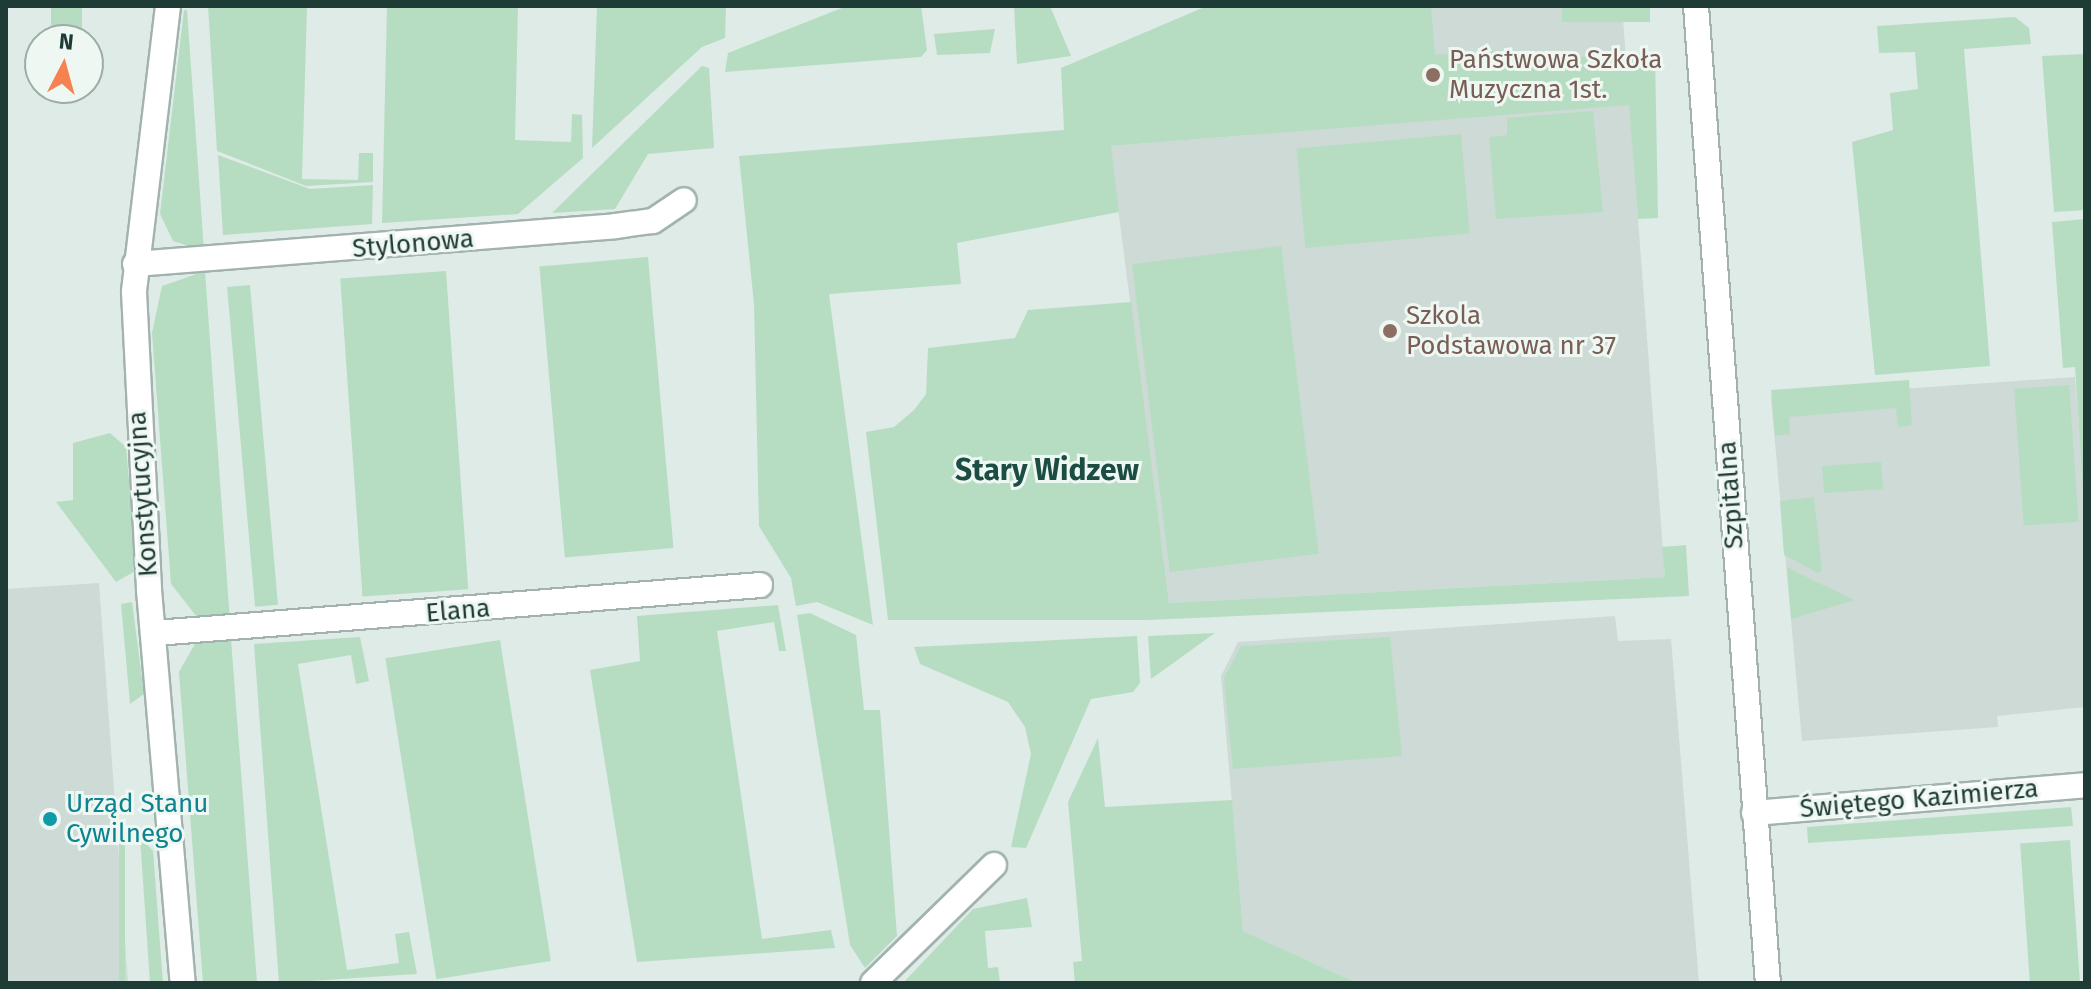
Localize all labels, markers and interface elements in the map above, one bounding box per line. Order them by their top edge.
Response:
north arrow [24,24,104,104]
text: N [58,27,75,56]
place label: Państwowa Szkoła Muzyczna 1st. [1449,44,1662,106]
marker: Państwowa Szkoła Muzyczna 1st. [1424,66,1442,84]
street label: Stylonowa [351,223,475,265]
place label: Szkola Podstawowa nr 37 [1406,300,1616,362]
marker: Szkola Podstawowa nr 37 [1381,322,1399,340]
street label: Konstytucyjna [122,410,164,578]
street label: Szpitalna [1712,440,1750,550]
district label: Stary Widzew [955,452,1139,488]
street label: Elana [424,593,492,629]
street label: Świętego Kazimierza [1798,773,2040,825]
place label: Urząd Stanu Cywilnego [66,788,208,850]
marker: Urząd Stanu Cywilnego [41,810,59,828]

